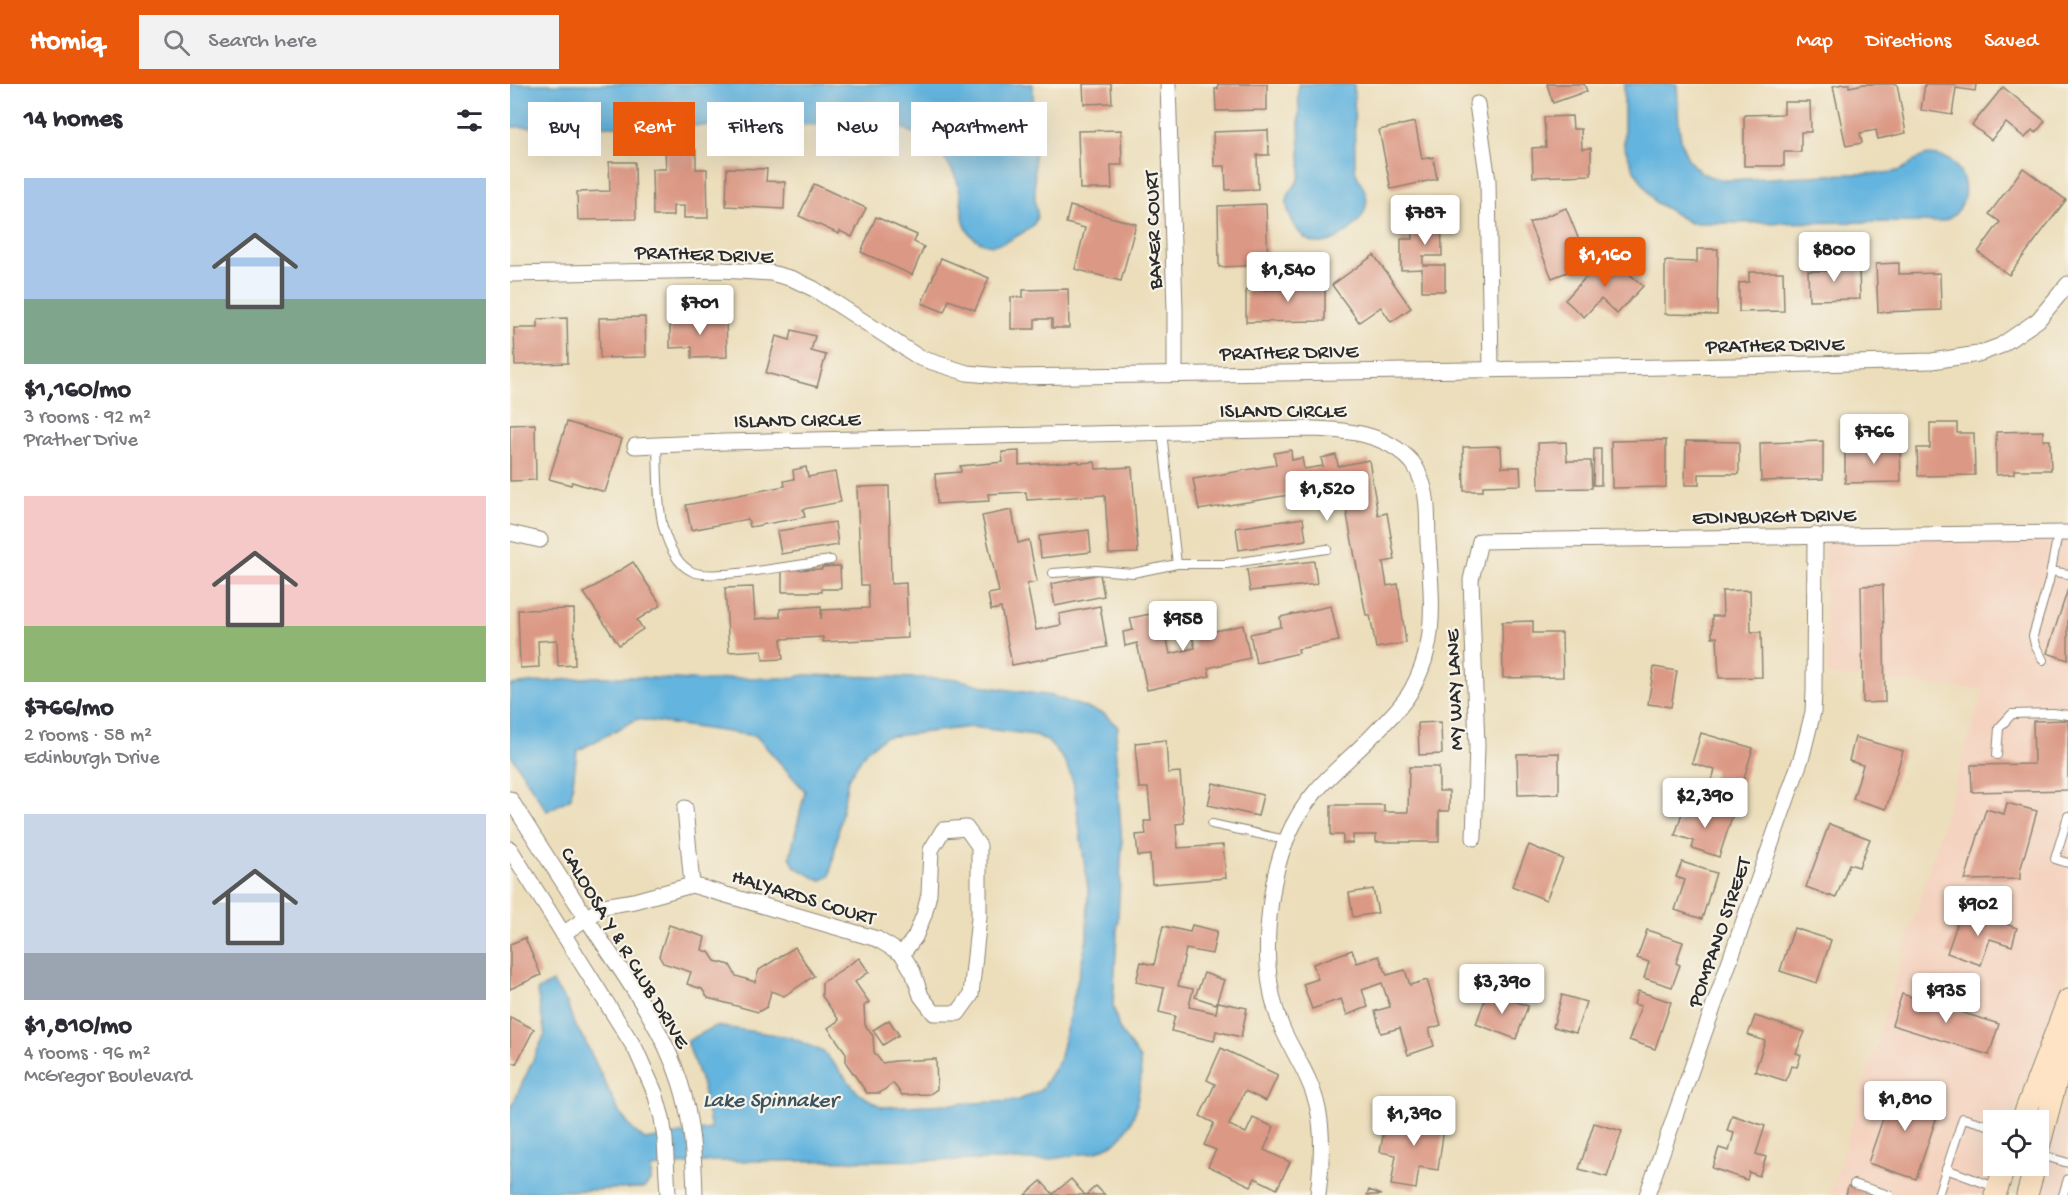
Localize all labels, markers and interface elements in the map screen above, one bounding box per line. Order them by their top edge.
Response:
search box [139,15,559,69]
text: Homiq [30,26,103,59]
icon: search [160,26,193,59]
text: Search here [208,29,317,55]
text: Map [1796,30,1833,55]
text: Directions [1866,30,1951,55]
text: Saved [1984,30,2038,55]
chip: Buy [528,102,601,156]
chip: Rent [613,102,695,156]
chip: Filters [707,102,804,156]
chip: New [816,102,899,156]
chip: Apartment [911,102,1047,156]
icon: filters [453,104,486,137]
text: 14 homes [24,105,122,136]
street label: BAKER COURT [1141,169,1170,291]
pin: $787 [1389,195,1461,246]
text: $787 [1405,203,1445,226]
icon: home [201,217,309,325]
pin: $800 [1798,232,1870,283]
pin: $1,160 [1556,237,1654,288]
text: $800 [1813,240,1855,263]
street label: PRATHER DRIVE [633,242,774,271]
text: $1,160 [1579,245,1631,268]
pin: $1,540 [1239,252,1337,303]
text: $1,540 [1261,260,1315,283]
pin: $701 [664,285,736,336]
text: $701 [681,293,719,316]
street label: PRATHER DRIVE [1705,334,1845,361]
street label: PRATHER DRIVE [1219,341,1359,368]
text: $1,160/mo [24,376,131,407]
street label: ISLAND CIRCLE [1220,401,1347,426]
text: 3 rooms · 92 m² [24,407,151,430]
street label: ISLAND CIRCLE [733,409,862,436]
pin: $766 [1838,414,1910,465]
text: $766 [1854,422,1894,445]
text: Prather Drive [24,430,138,453]
pin: $1,520 [1278,471,1376,522]
text: $1,520 [1299,479,1355,502]
street label: EDINBURGH DRIVE [1692,505,1857,532]
icon: home [201,535,309,643]
pin: $958 [1147,601,1219,652]
text: $958 [1163,609,1203,632]
street label: MY WAY LANE [1442,628,1471,751]
text: $766/mo [24,694,114,725]
text: 2 rooms · 58 m² [24,725,152,748]
text: Edinburgh Drive [24,748,160,771]
pin: $2,390 [1656,778,1754,829]
text: $2,390 [1677,786,1733,809]
street label: CALOOSA Y & R CLUB DRIVE [553,844,694,1055]
icon: home [201,853,309,961]
street label: POMPANO STREET [1684,854,1759,1012]
street label: HALYARDS COURT [728,866,879,933]
pin: $902 [1942,886,2014,937]
text: $902 [1958,894,1998,917]
pin: $3,390 [1453,964,1551,1015]
text: $3,390 [1473,972,1531,995]
pin: $935 [1910,973,1982,1024]
text: $935 [1926,981,1966,1004]
text: $1,810/mo [24,1012,132,1043]
text: 4 rooms · 96 m² [24,1043,150,1066]
text: McGregor Boulevard [24,1066,192,1089]
pin: $1,810 [1856,1081,1954,1132]
water label: Lake Spinnaker [703,1089,841,1115]
text: $1,810 [1878,1089,1932,1112]
pin: $1,390 [1365,1096,1463,1147]
text: $1,390 [1386,1104,1442,1127]
map controls [1983,1110,2049,1176]
button: locate [1983,1110,2049,1176]

